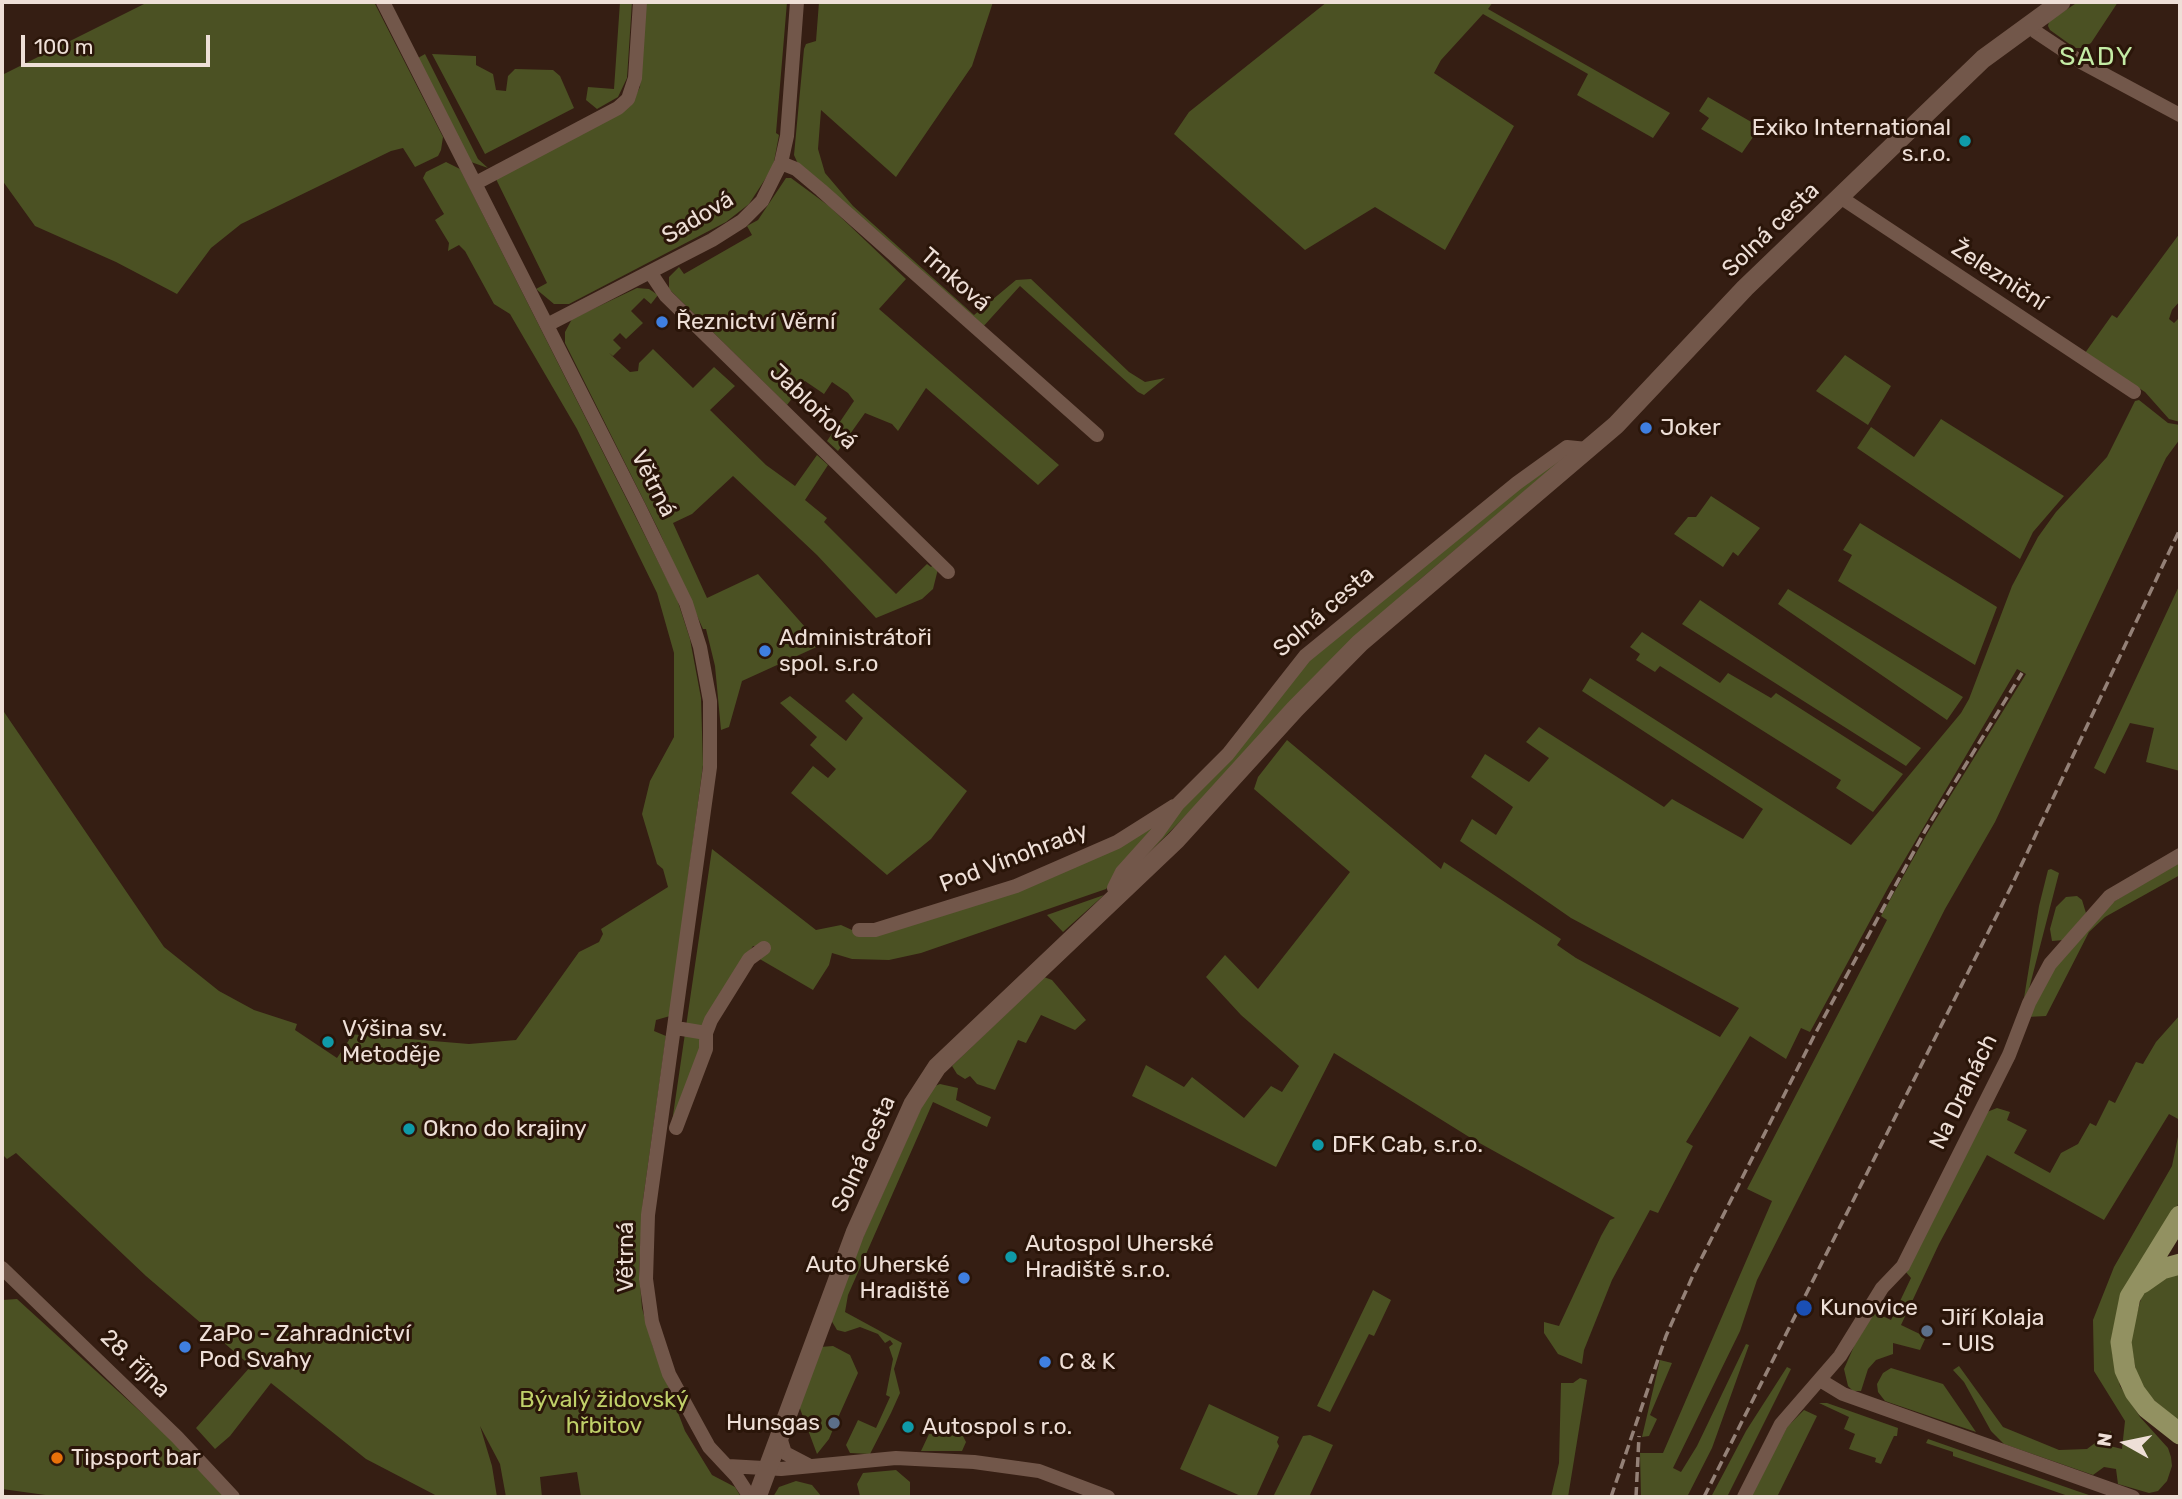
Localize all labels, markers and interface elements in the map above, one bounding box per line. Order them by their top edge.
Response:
scale bar [24,21,214,65]
text: 100 m [34,34,93,59]
district label: SADY [2060,41,2134,73]
place label: Exiko International s.r.o. [1752,114,1951,168]
marker: Exiko International s.r.o. [1957,133,1973,149]
street label: Solná cesta [1717,177,1825,283]
street label: Sadová [657,186,739,250]
street label: Železniční [1946,235,2052,317]
street label: Trnková [915,242,995,318]
place label: Řeznictví Věrní [676,308,836,336]
marker: Řeznictví Věrní [654,314,670,330]
street label: Jabloňová [763,358,863,456]
place label: Joker [1660,414,1721,442]
marker: Joker [1638,420,1654,436]
street label: Větrná [625,446,681,522]
street label: Solná cesta [1268,561,1380,663]
place label: Administrátoři spol. s.r.o [779,624,932,678]
marker: Administrátoři spol. s.r.o [757,643,773,659]
street label: Pod Vinohrady [936,817,1092,899]
place label: Výšina sv. Metoděje [342,1015,447,1069]
street label: Na Drahách [1924,1030,2004,1154]
marker: Výšina sv. Metoděje [320,1034,336,1050]
street label: Solná cesta [826,1092,902,1216]
place label: Okno do krajiny [423,1115,587,1143]
marker: Okno do krajiny [401,1121,417,1137]
place label: DFK Cab, s.r.o. [1332,1131,1483,1159]
marker: DFK Cab, s.r.o. [1310,1137,1326,1153]
street label: Větrná [612,1221,640,1293]
place label: Autospol Uherské Hradiště s.r.o. [1025,1230,1214,1284]
marker: Autospol Uherské Hradiště s.r.o. [1003,1249,1019,1265]
place label: Auto Uherské Hradiště [805,1251,950,1305]
marker: Auto Uherské Hradiště [956,1270,972,1286]
place label: Kunovice [1820,1294,1918,1322]
marker: Kunovice [1794,1298,1814,1318]
place label: Jiří Kolaja - UIS [1941,1304,2044,1358]
place label: ZaPo - Zahradnictví Pod Svahy [199,1320,411,1374]
marker: Jiří Kolaja - UIS [1919,1323,1935,1339]
street label: 28. října [94,1324,176,1404]
marker: ZaPo - Zahradnictví Pod Svahy [177,1339,193,1355]
place label: C & K [1059,1348,1115,1376]
marker: C & K [1037,1354,1053,1370]
park label: Bývalý židovský hřbitov [519,1386,689,1440]
north arrow [2091,1408,2161,1478]
place label: Hunsgas [726,1409,820,1437]
place label: Autospol s r.o. [922,1413,1072,1441]
marker: Hunsgas [826,1415,842,1431]
marker: Autospol s r.o. [900,1419,916,1435]
text: N [2092,1431,2117,1448]
place label: Tipsport bar [71,1444,201,1472]
marker: Tipsport bar [49,1450,65,1466]

